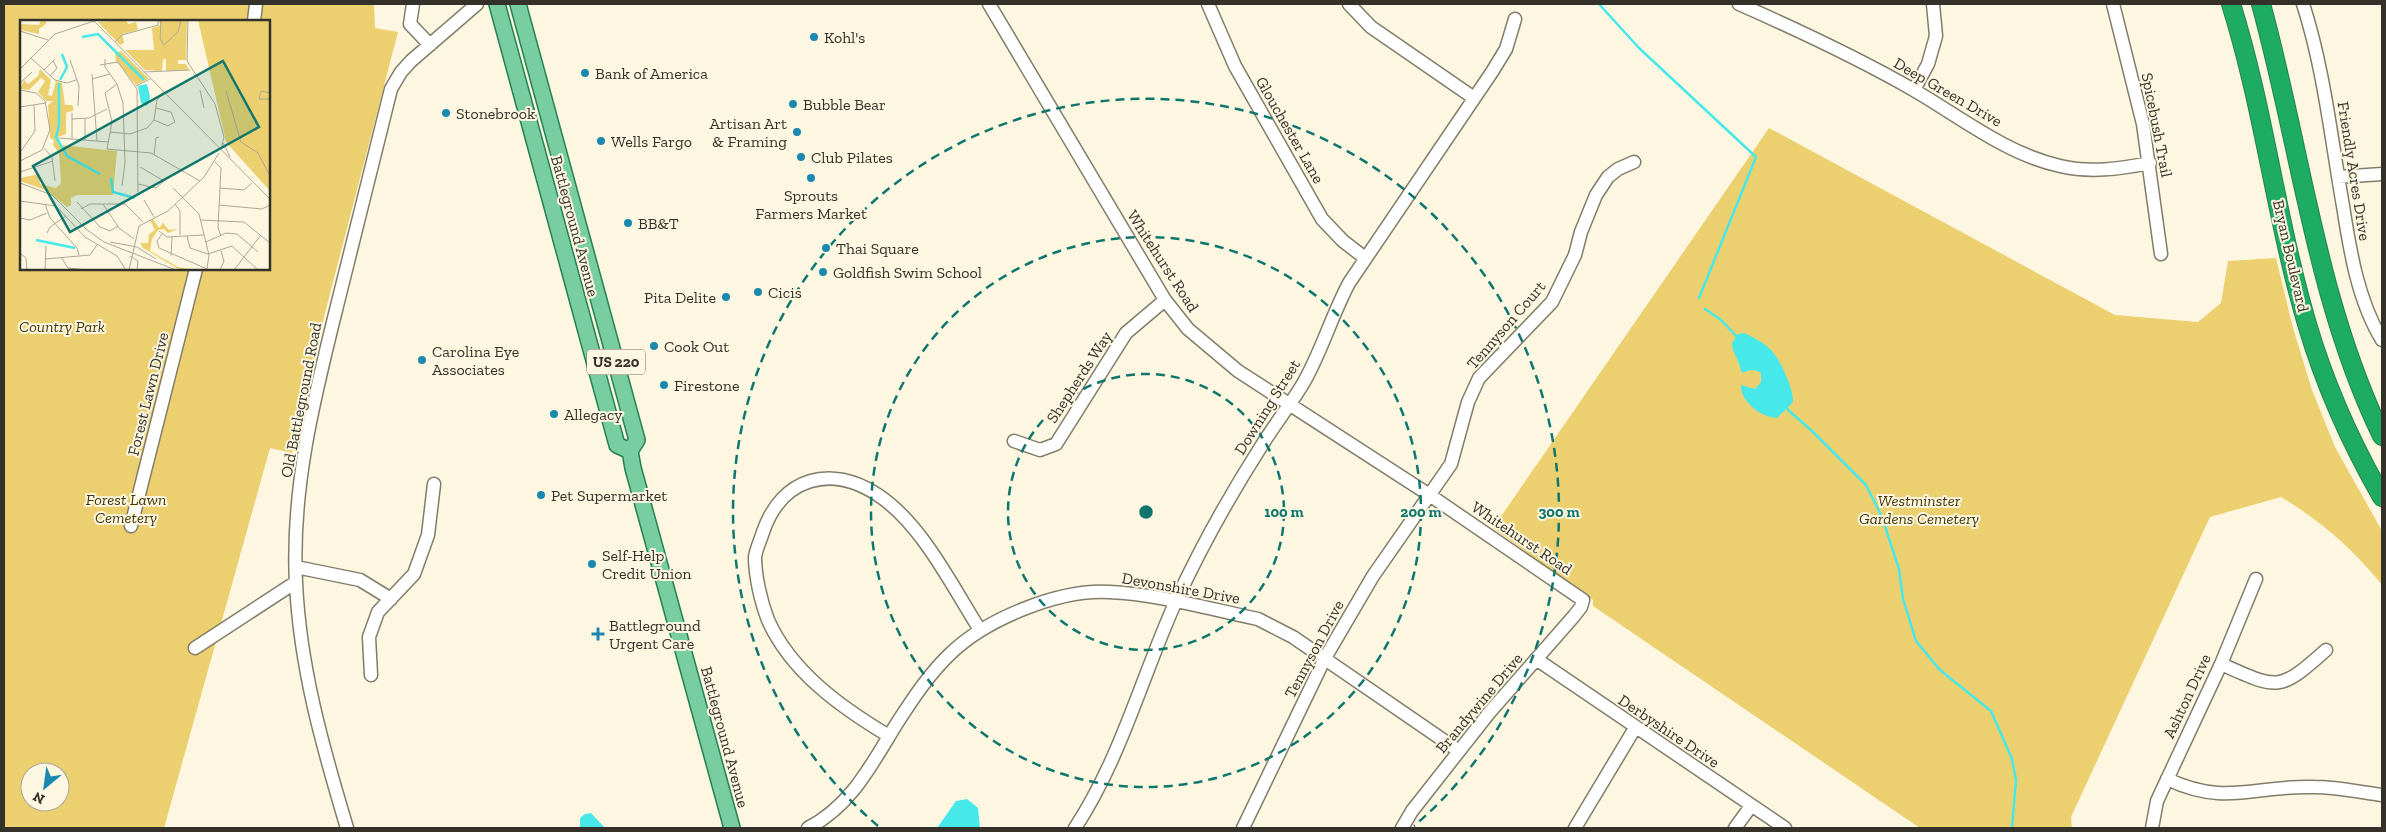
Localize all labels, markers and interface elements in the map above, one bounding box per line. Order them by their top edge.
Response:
inset map [20,20,270,270]
place label: Kohl's [824,28,865,47]
marker: Kohl's [808,31,820,43]
street label: Deep Green Drive [1890,53,2006,131]
place label: Bank of America [595,64,708,83]
marker: Bank of America [579,67,591,79]
street label: Spicebush Trail [2138,71,2176,179]
street label: Glouchester Lane [1252,73,1328,187]
place label: Bubble Bear [803,95,886,114]
marker: Bubble Bear [787,98,799,110]
street label: Friendly Acres Drive [2334,100,2374,242]
place label: Stonebrook [456,104,536,123]
marker: Stonebrook [440,107,452,119]
place label: Artisan Art & Framing [709,114,787,151]
marker: Artisan Art & Framing [791,126,803,138]
place label: Wells Fargo [611,132,692,151]
marker: Wells Fargo [595,135,607,147]
place label: Club Pilates [811,148,893,167]
marker: Club Pilates [795,151,807,163]
street label: Battleground Avenue [547,153,603,299]
marker: Sprouts Farmers Market [805,172,817,184]
place label: Sprouts Farmers Market [755,186,867,223]
street label: Bryan Boulevard [2269,198,2313,314]
street label: Whitehurst Road [1123,207,1203,316]
place label: BB&T [638,214,679,233]
marker: BB&T [622,217,634,229]
place label: Thai Square [836,239,919,258]
marker: Thai Square [820,242,832,254]
place label: Goldfish Swim School [833,263,982,282]
marker: Goldfish Swim School [817,266,829,278]
street label: Tennyson Court [1463,277,1549,373]
place label: Cicis [768,283,802,302]
marker: Cicis [752,286,764,298]
place label: Pita Delite [644,288,716,307]
marker: Pita Delite [720,291,732,303]
park label: Country Park [19,317,105,336]
street label: Old Battleground Road [277,321,325,479]
street label: Shepherds Way [1042,327,1116,427]
street label: Forest Lawn Drive [123,330,173,458]
place label: Cook Out [664,337,729,356]
marker: Cook Out [648,340,660,352]
place label: Carolina Eye Associates [432,342,519,379]
road number: US 220 [587,350,645,374]
marker: Carolina Eye Associates [416,354,428,366]
street label: Downing Street [1230,356,1304,458]
place label: Firestone [674,376,740,395]
marker: Firestone [658,379,670,391]
place label: Allegacy [564,405,623,424]
marker: Allegacy [548,408,560,420]
place label: Pet Supermarket [551,486,667,505]
marker: Pet Supermarket [535,489,547,501]
park label: Forest Lawn Cemetery [86,490,166,527]
park label: Westminster Gardens Cemetery [1859,491,1980,528]
street label: Whitehurst Road [1468,497,1576,579]
centre of rings [1137,503,1155,521]
text: 100 m [1264,503,1304,521]
text: 200 m [1400,503,1442,521]
text: 300 m [1538,503,1580,521]
place label: Self-Help Credit Union [602,546,692,583]
marker: Self-Help Credit Union [586,558,598,570]
street label: Devonshire Drive [1120,568,1242,608]
street label: Tennyson Drive [1280,597,1348,701]
place label: Battleground Urgent Care [609,616,701,653]
marker: Battleground Urgent Care [591,627,605,641]
street label: Brandywine Drive [1432,649,1526,757]
street label: Ashton Drive [2159,651,2215,741]
street label: Battleground Avenue [697,664,753,810]
street label: Derbyshire Drive [1615,690,1723,772]
north arrow [20,762,70,812]
text: N [30,788,48,808]

